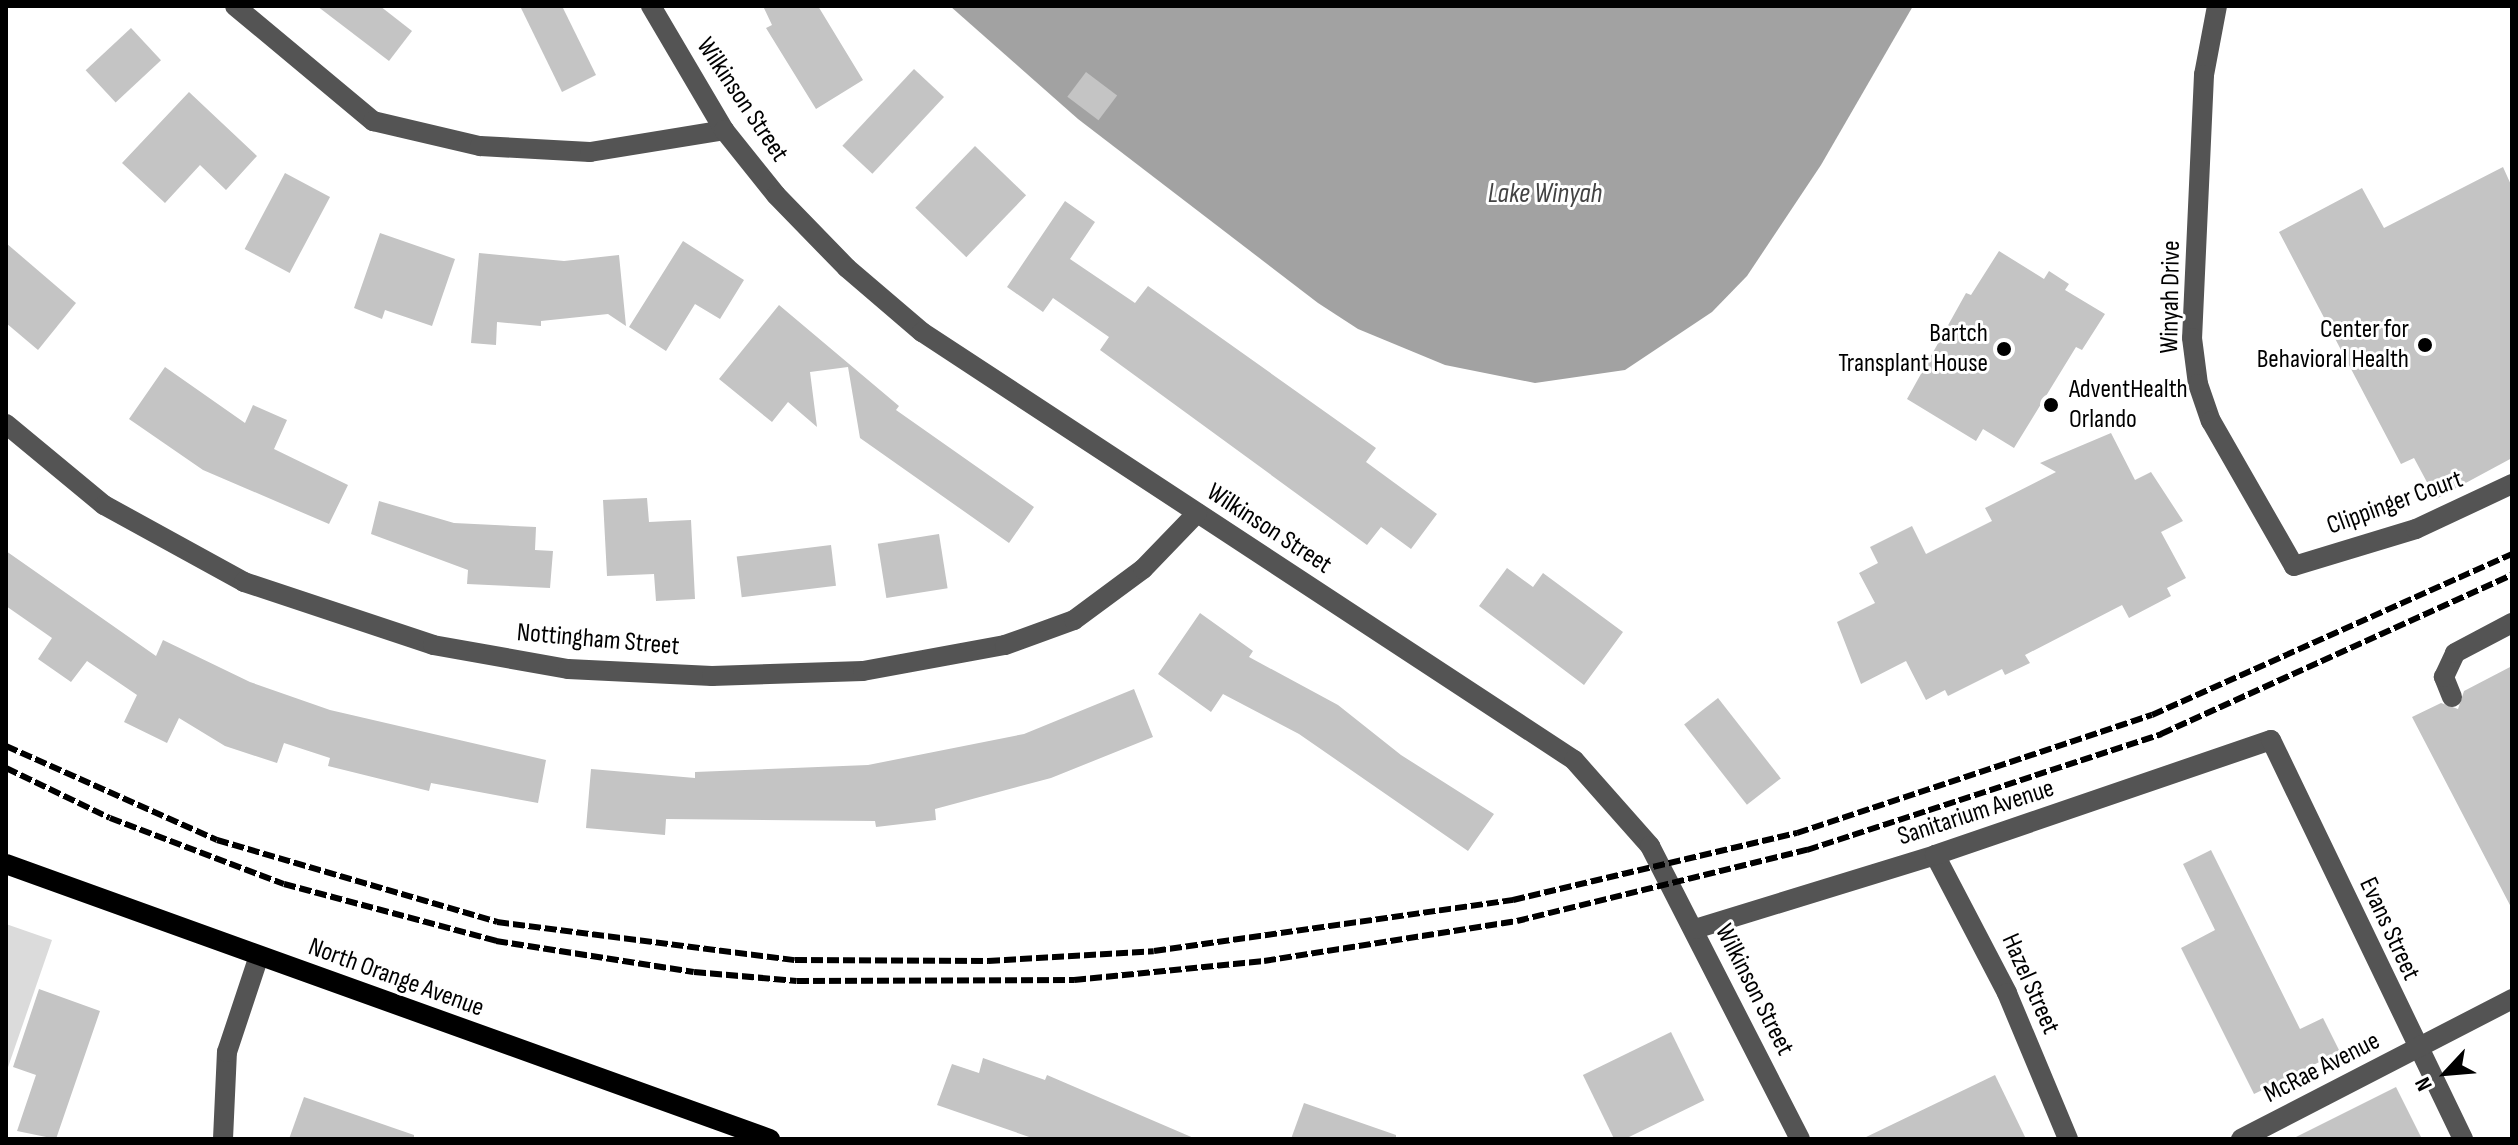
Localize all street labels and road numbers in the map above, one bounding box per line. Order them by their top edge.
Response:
street label: Wilkinson Street [689,32,795,168]
street label: Winyah Drive [2154,240,2188,354]
street label: Clippinger Court [2323,464,2467,542]
street label: Wilkinson Street [1201,477,1337,581]
street label: Nottingham Street [515,617,681,663]
street label: Sanitarium Avenue [1894,773,2058,853]
street label: Evans Street [2352,873,2426,985]
street label: Wilkinson Street [1708,919,1800,1061]
street label: Hazel Street [1994,929,2066,1039]
street label: North Orange Avenue [304,932,488,1024]
street label: McRae Avenue [2259,1026,2385,1110]

